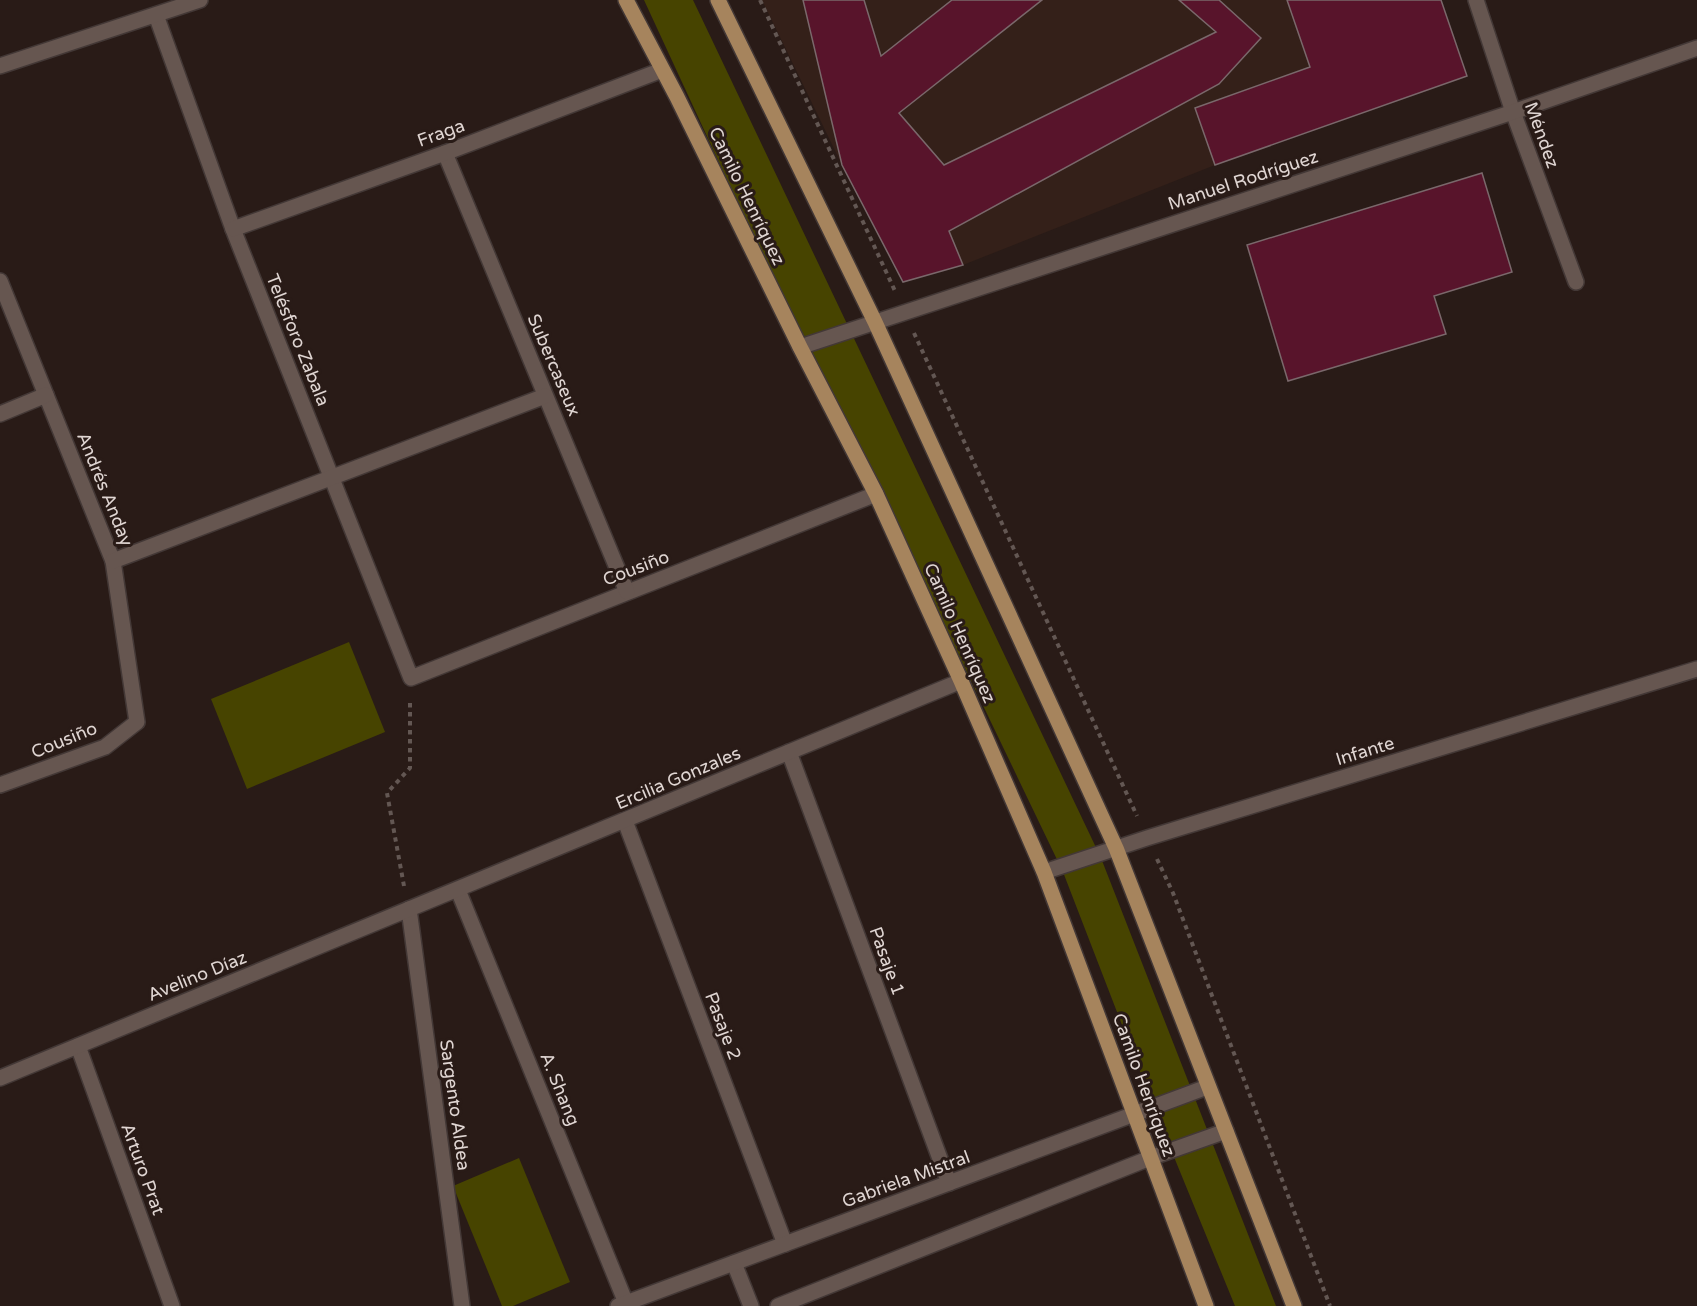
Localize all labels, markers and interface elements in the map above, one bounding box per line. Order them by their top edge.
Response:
street label: Méndez [1520,99,1564,171]
street label: Fraga [414,114,468,152]
street label: Camilo Henríquez [704,123,790,269]
street label: Manuel Rodríguez [1165,145,1321,215]
street label: Telésforo Zabala [261,271,335,409]
street label: Subercaseux [523,311,585,419]
street label: Andrés Anday [72,429,138,550]
street label: Cousiño [600,545,672,591]
street label: Camilo Henríquez [919,560,1001,707]
street label: Cousiño [28,717,100,763]
street label: Infante [1333,732,1397,770]
street label: Ercilia Gonzales [612,742,744,814]
street label: Pasaje 1 [864,924,910,998]
street label: Avelino Díaz [144,946,250,1006]
street label: Pasaje 2 [700,989,746,1063]
street label: Camilo Henríquez [1108,1010,1180,1160]
street label: Sargento Aldea [435,1038,475,1172]
street label: A. Shang [535,1049,585,1129]
street label: Arturo Prat [116,1120,170,1218]
street label: Gabriela Mistral [839,1146,973,1212]

